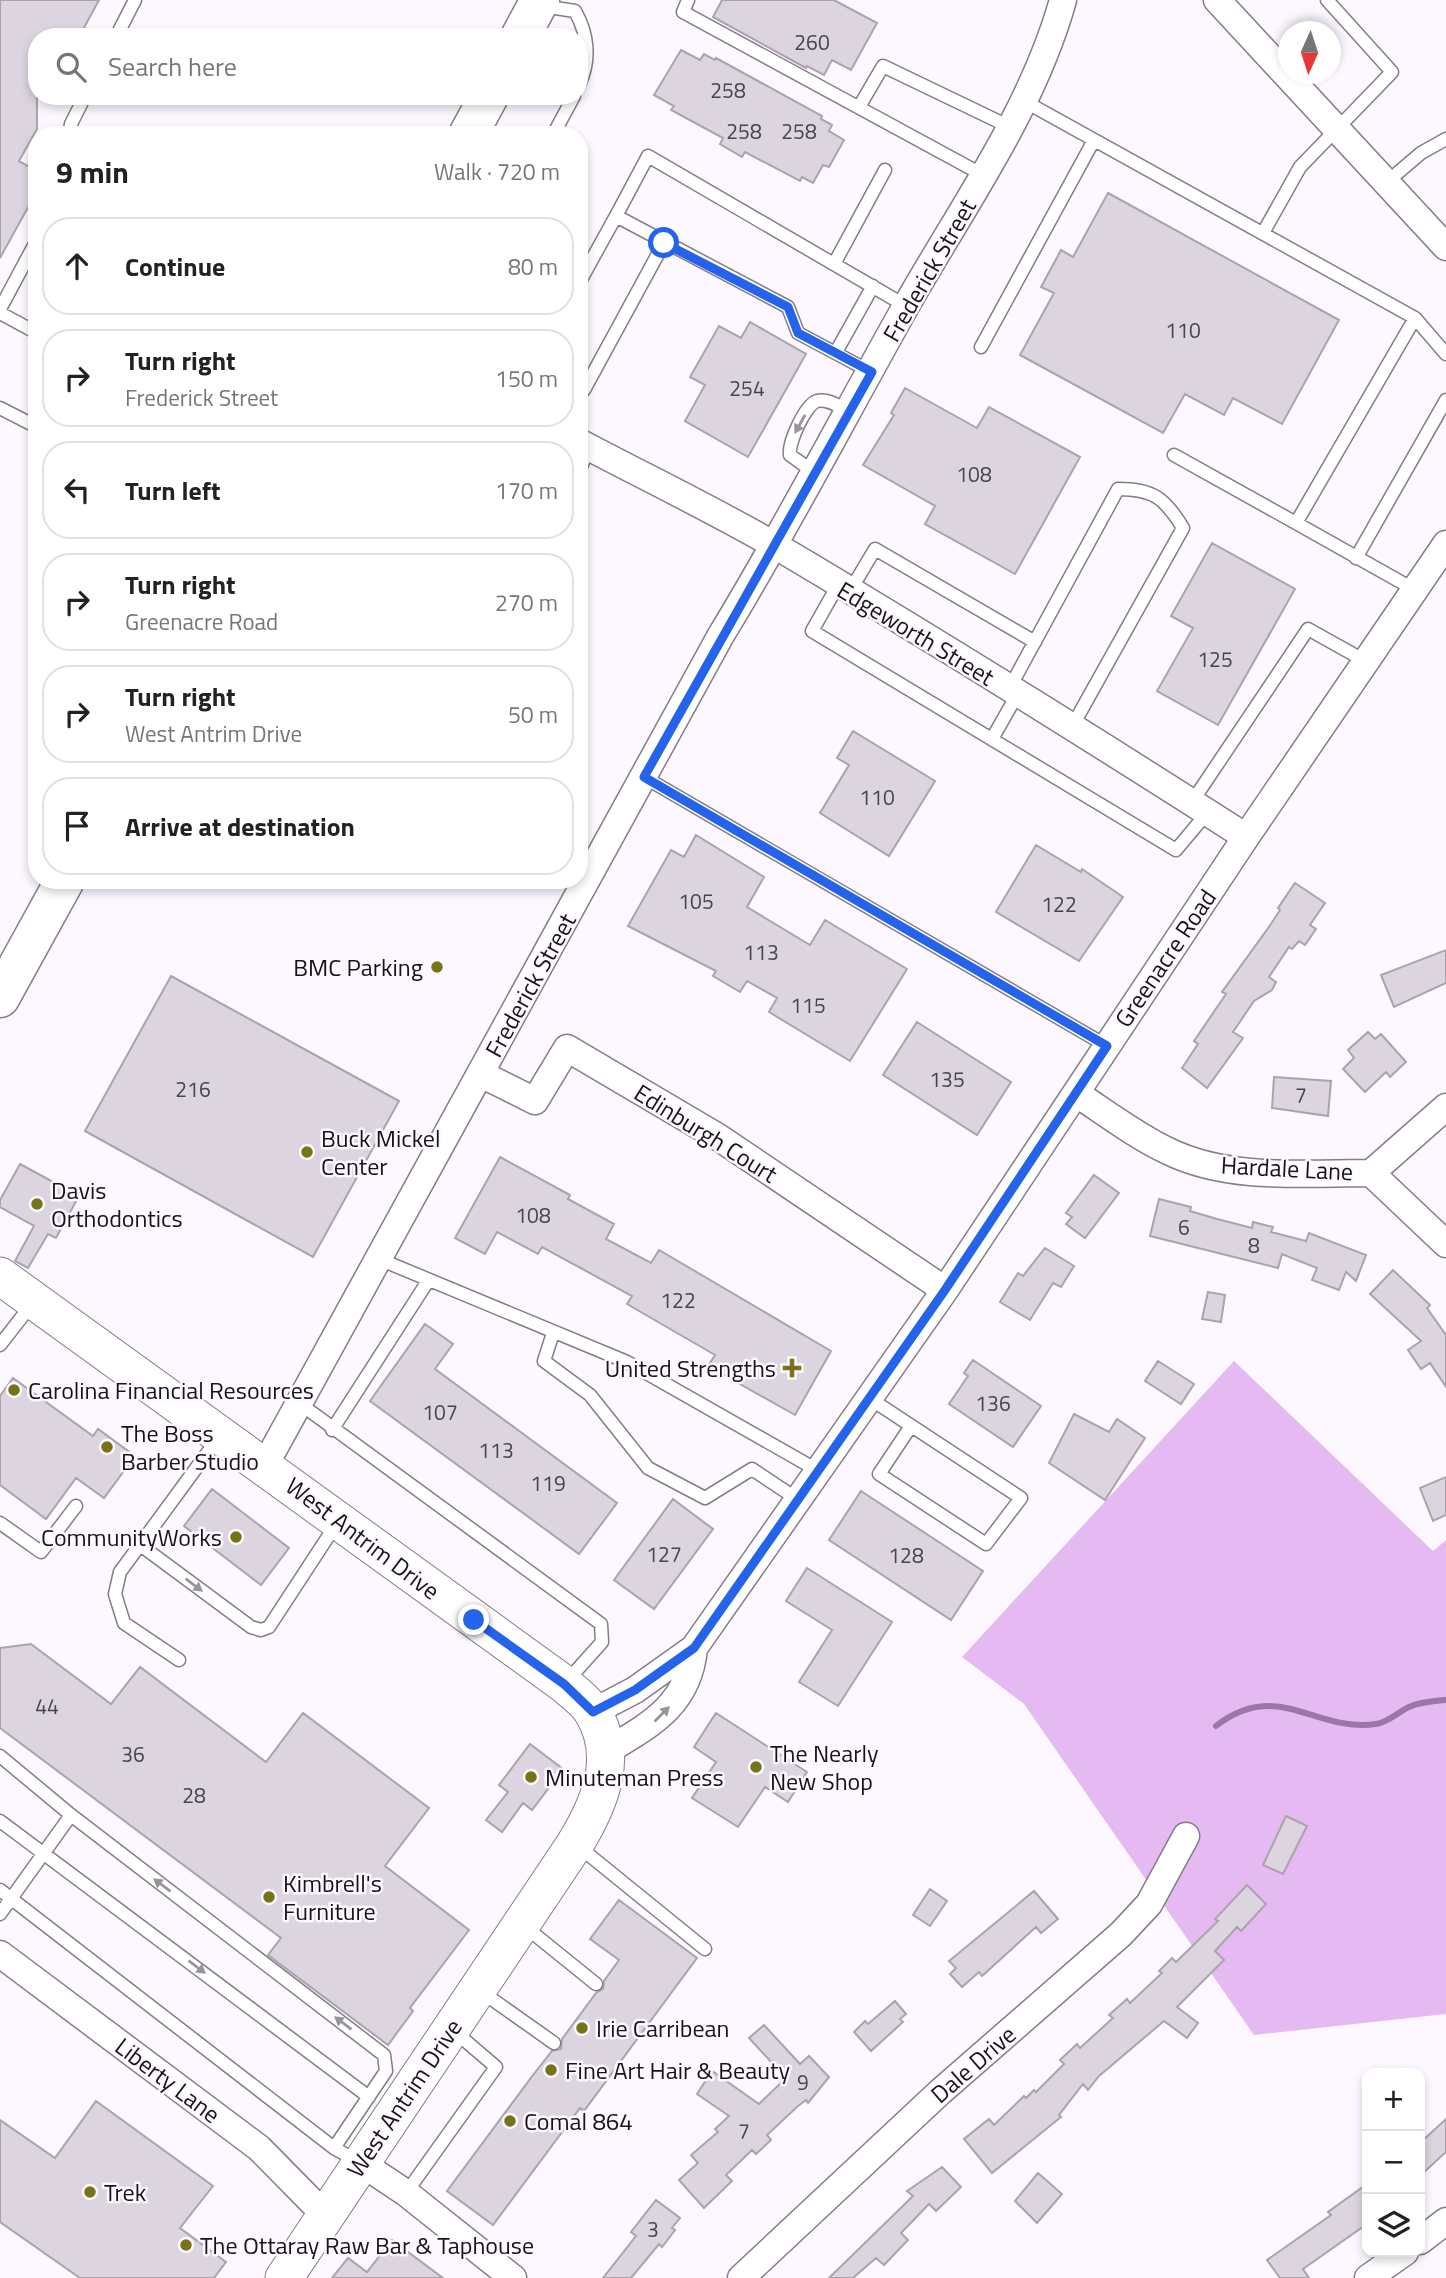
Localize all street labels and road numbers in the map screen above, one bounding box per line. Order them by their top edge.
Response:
street label: Frederick Street [873,191,985,348]
street label: Edgeworth Street [831,572,1002,694]
street label: Greenacre Road [1105,882,1225,1034]
street label: Frederick Street [476,906,585,1064]
street label: Edinburgh Court [627,1075,785,1192]
street label: Hardale Lane [1220,1147,1354,1189]
street label: West Antrim Drive [278,1468,448,1608]
street label: West Antrim Drive [337,2011,471,2185]
street label: Dale Drive [922,2017,1024,2111]
street label: Liberty Lane [108,2028,228,2132]

